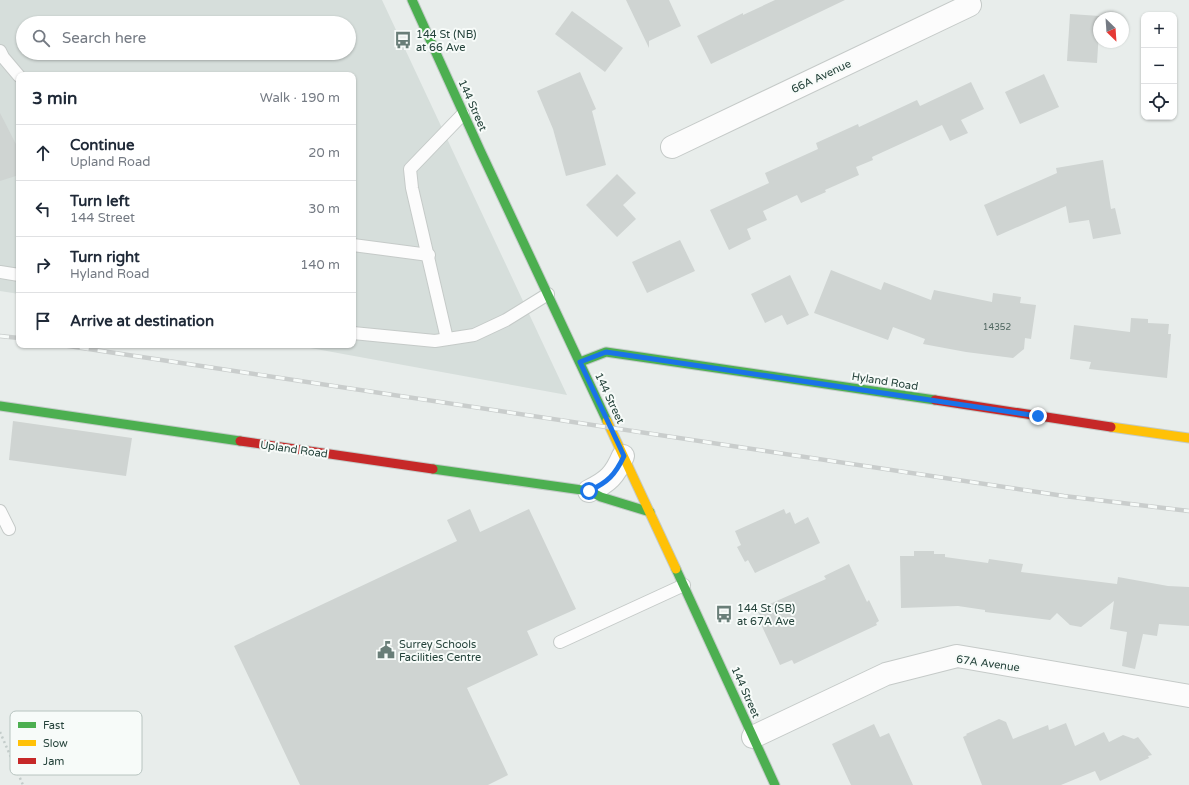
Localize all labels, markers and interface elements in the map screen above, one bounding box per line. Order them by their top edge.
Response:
north arrow [1093,12,1129,48]
map controls [1141,12,1177,120]
button: + [1141,12,1177,48]
search box [16,16,356,60]
icon: search [30,27,52,49]
place label: 144 St (NB) at 66 Ave [416,28,477,54]
text: Search here [62,29,146,47]
bus stop icon: 144 St (NB) at 66 Ave [393,30,413,50]
button: − [1141,48,1177,84]
street label: 66A Avenue [789,57,853,96]
street label: 144 Street [455,77,490,133]
button: locate [1141,84,1177,120]
text: 3 min [32,88,77,109]
text: Walk · 190 m [260,90,340,106]
text: Continue [70,136,134,154]
icon: ahead [32,142,54,164]
text: 20 m [308,145,340,161]
text: Upland Road [70,154,151,170]
text: Turn left [70,192,130,210]
icon: left [32,198,54,220]
text: 30 m [308,201,340,217]
text: 144 Street [70,210,135,226]
text: Turn right [70,248,140,266]
icon: right [32,254,54,276]
text: 140 m [300,257,340,273]
text: Hyland Road [70,266,149,282]
icon: arrive [32,310,54,332]
text: Arrive at destination [70,312,214,330]
house number: 14352 [983,322,1011,333]
street label: Hyland Road [851,370,919,393]
street label: 144 Street [592,371,627,426]
route end [1029,407,1047,425]
street label: Upland Road [259,438,329,461]
route start [580,482,598,500]
place label: 144 St (SB) at 67A Ave [737,602,795,628]
bus stop icon: 144 St (SB) at 67A Ave [714,604,734,624]
place label: Surrey Schools Facilities Centre [399,638,481,664]
public building icon: Surrey Schools Facilities Centre [376,640,396,660]
street label: 67A Avenue [955,653,1021,674]
street label: 144 Street [728,664,763,720]
legend [10,711,142,775]
text: Fast [43,719,64,732]
text: Slow [43,737,68,750]
text: Jam [43,755,64,768]

